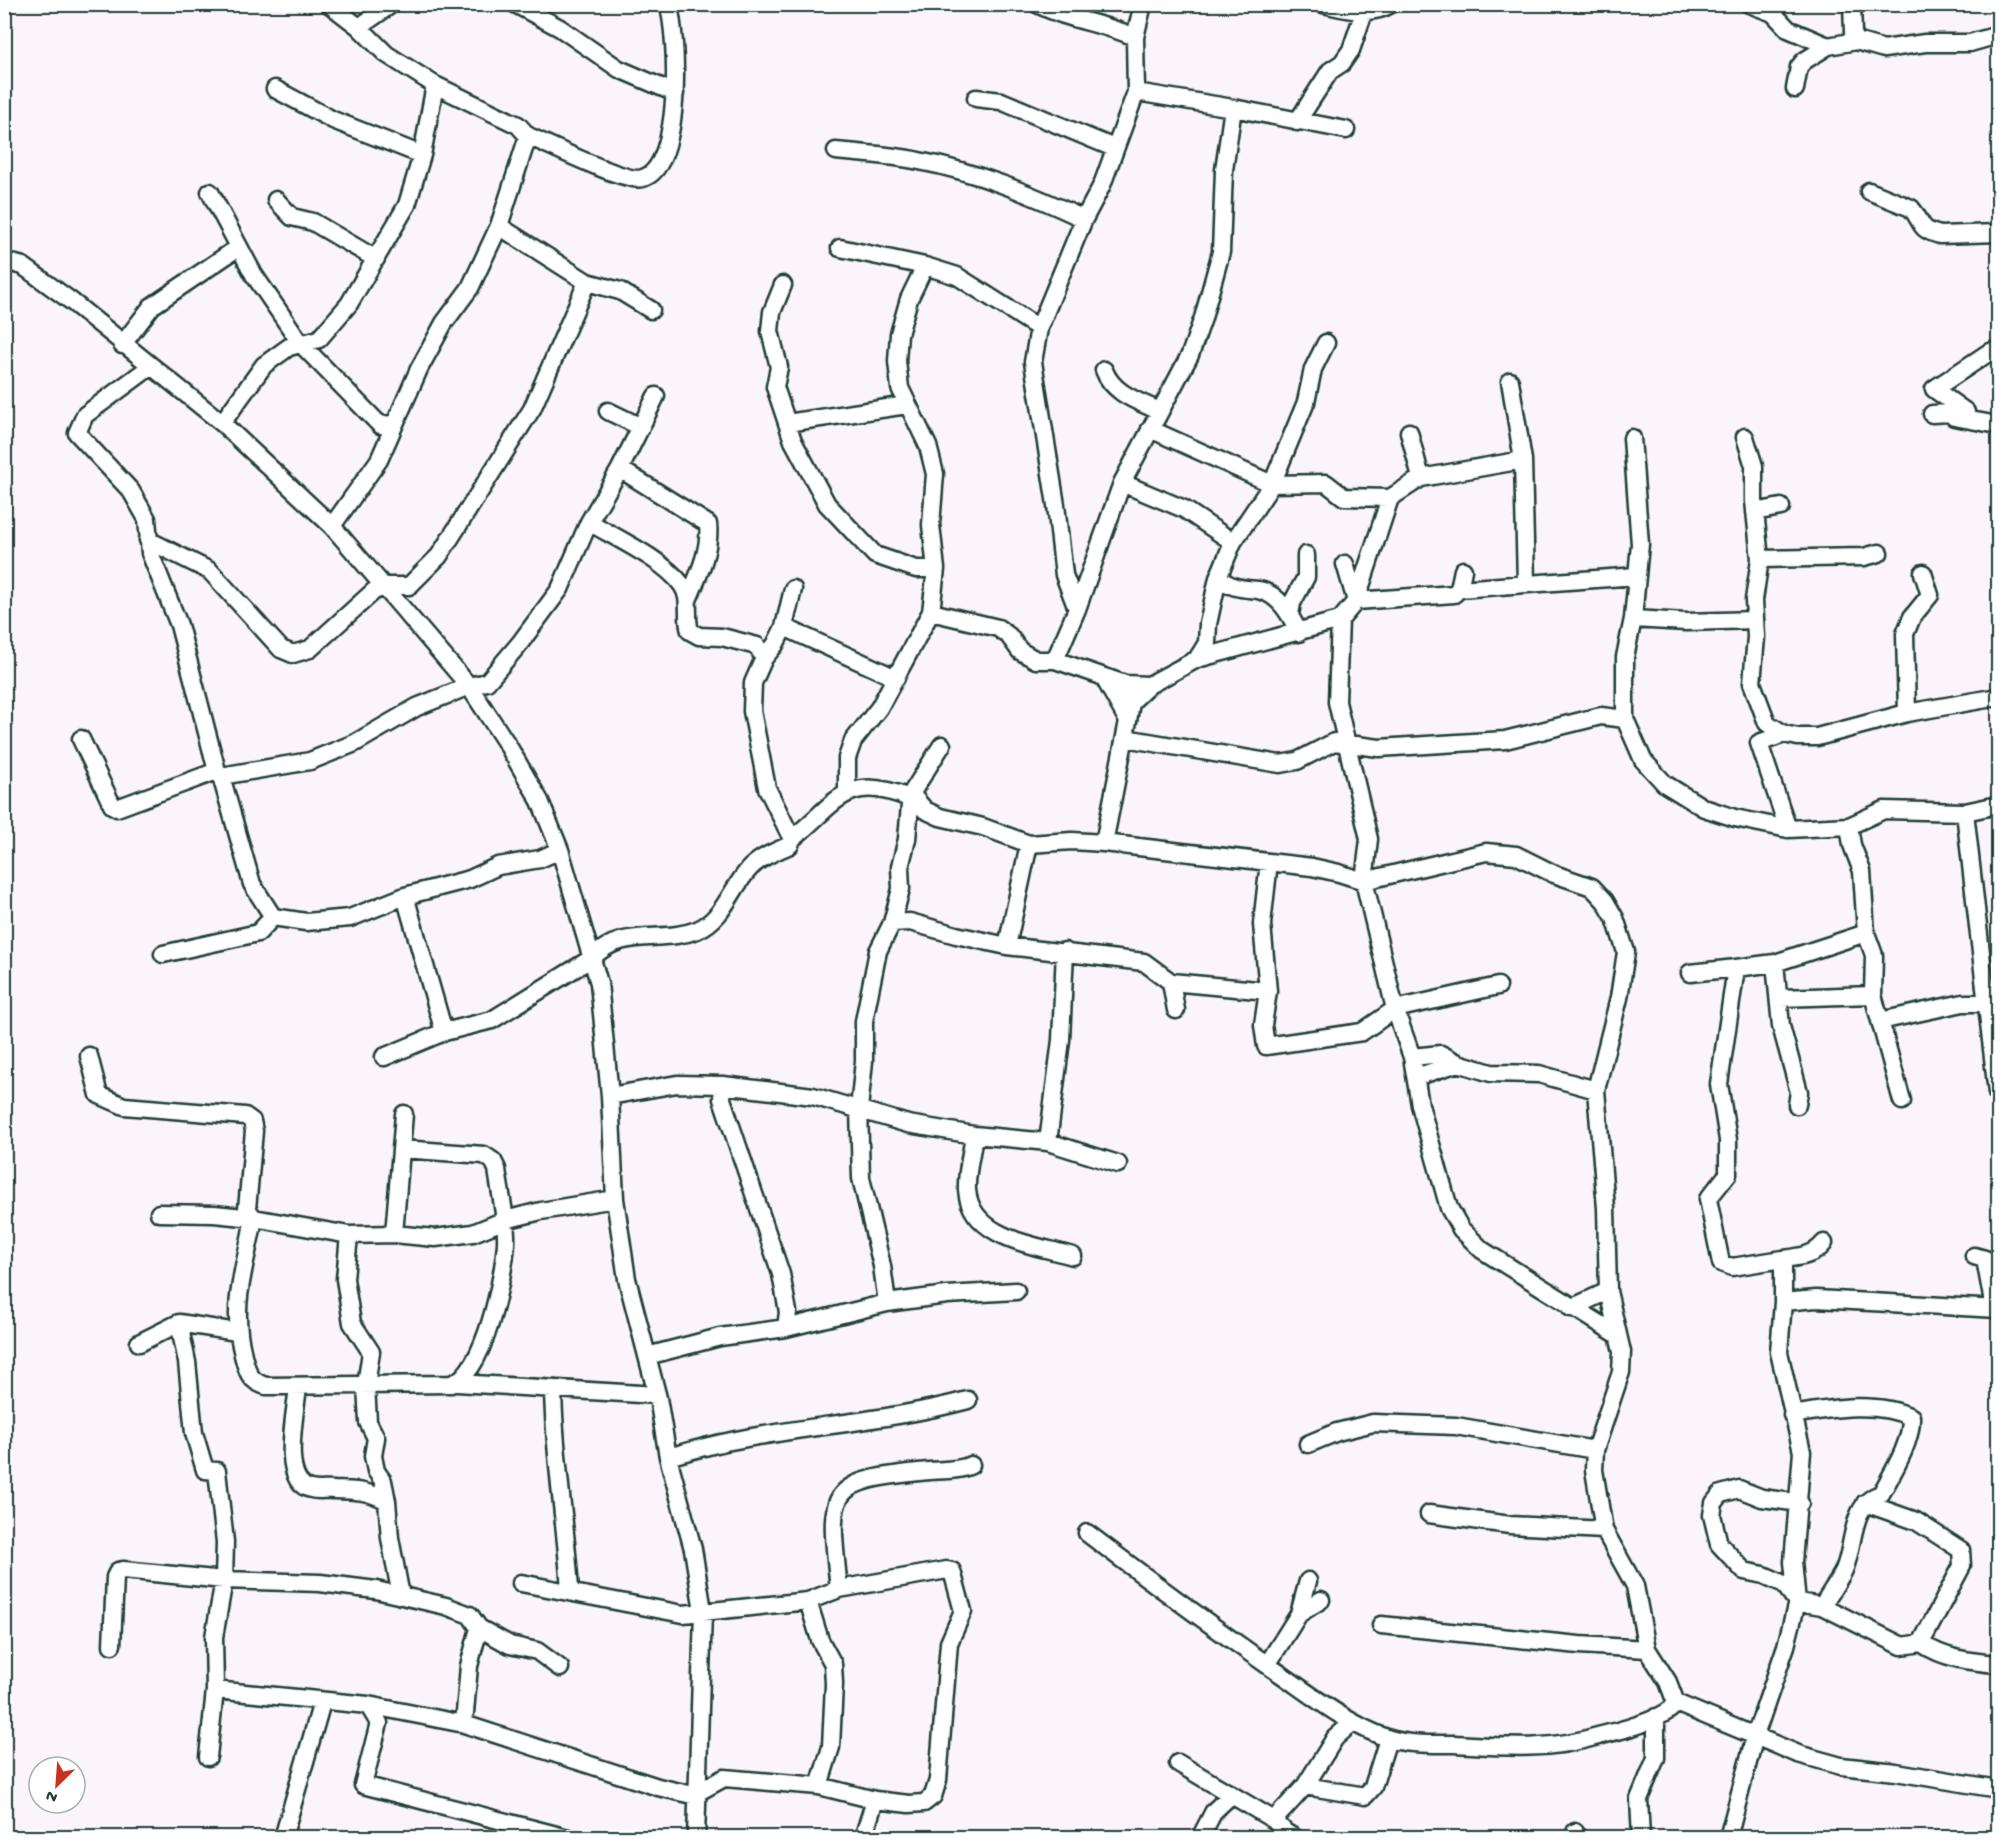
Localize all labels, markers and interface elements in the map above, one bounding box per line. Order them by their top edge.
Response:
north arrow [27,1755,87,1815]
text: N [43,1784,61,1806]

